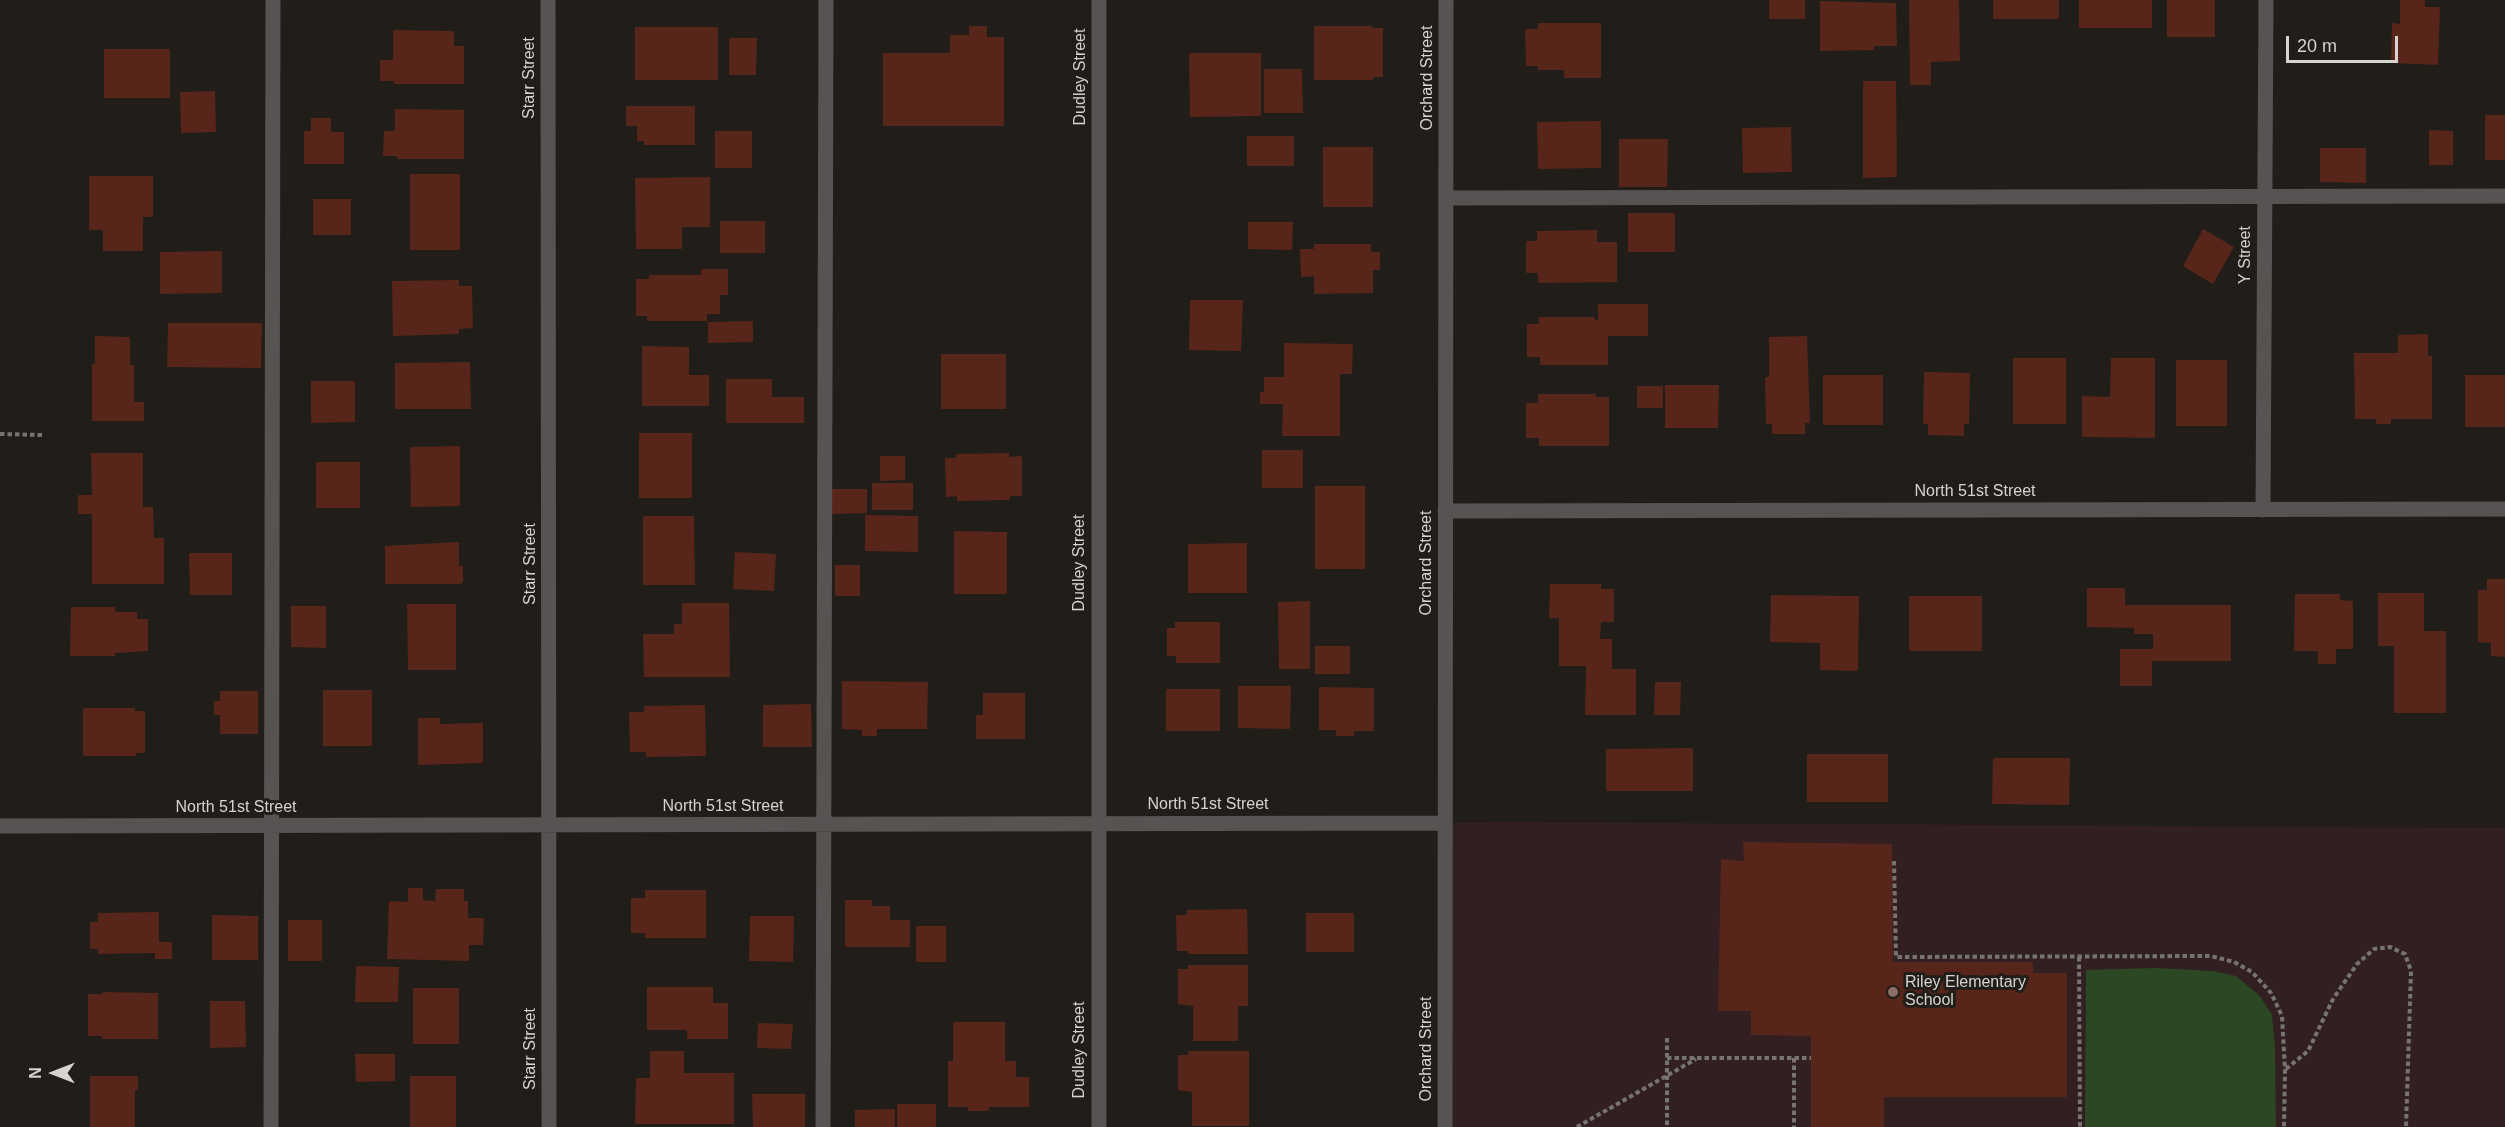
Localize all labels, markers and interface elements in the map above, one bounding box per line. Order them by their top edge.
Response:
scale bar [2289,24,2402,62]
street label: Orchard Street [1418,26,1438,130]
street label: Dudley Street [1071,29,1091,125]
text: 20 m [2297,36,2337,56]
street label: Starr Street [520,37,540,119]
street label: Y Street [2236,226,2256,284]
street label: North 51st Street [1915,482,2035,502]
street label: Orchard Street [1417,511,1437,615]
street label: Dudley Street [1070,515,1090,611]
street label: Starr Street [521,523,541,605]
street label: North 51st Street [1148,795,1268,815]
street label: North 51st Street [663,797,783,817]
street label: North 51st Street [176,798,296,818]
place label: Riley Elementary School [1905,973,2026,1011]
marker: Riley Elementary School [1886,985,1900,999]
street label: Orchard Street [1417,997,1437,1101]
street label: Dudley Street [1070,1002,1090,1098]
street label: Starr Street [521,1008,541,1090]
north arrow [24,1043,84,1103]
text: N [27,1067,44,1079]

